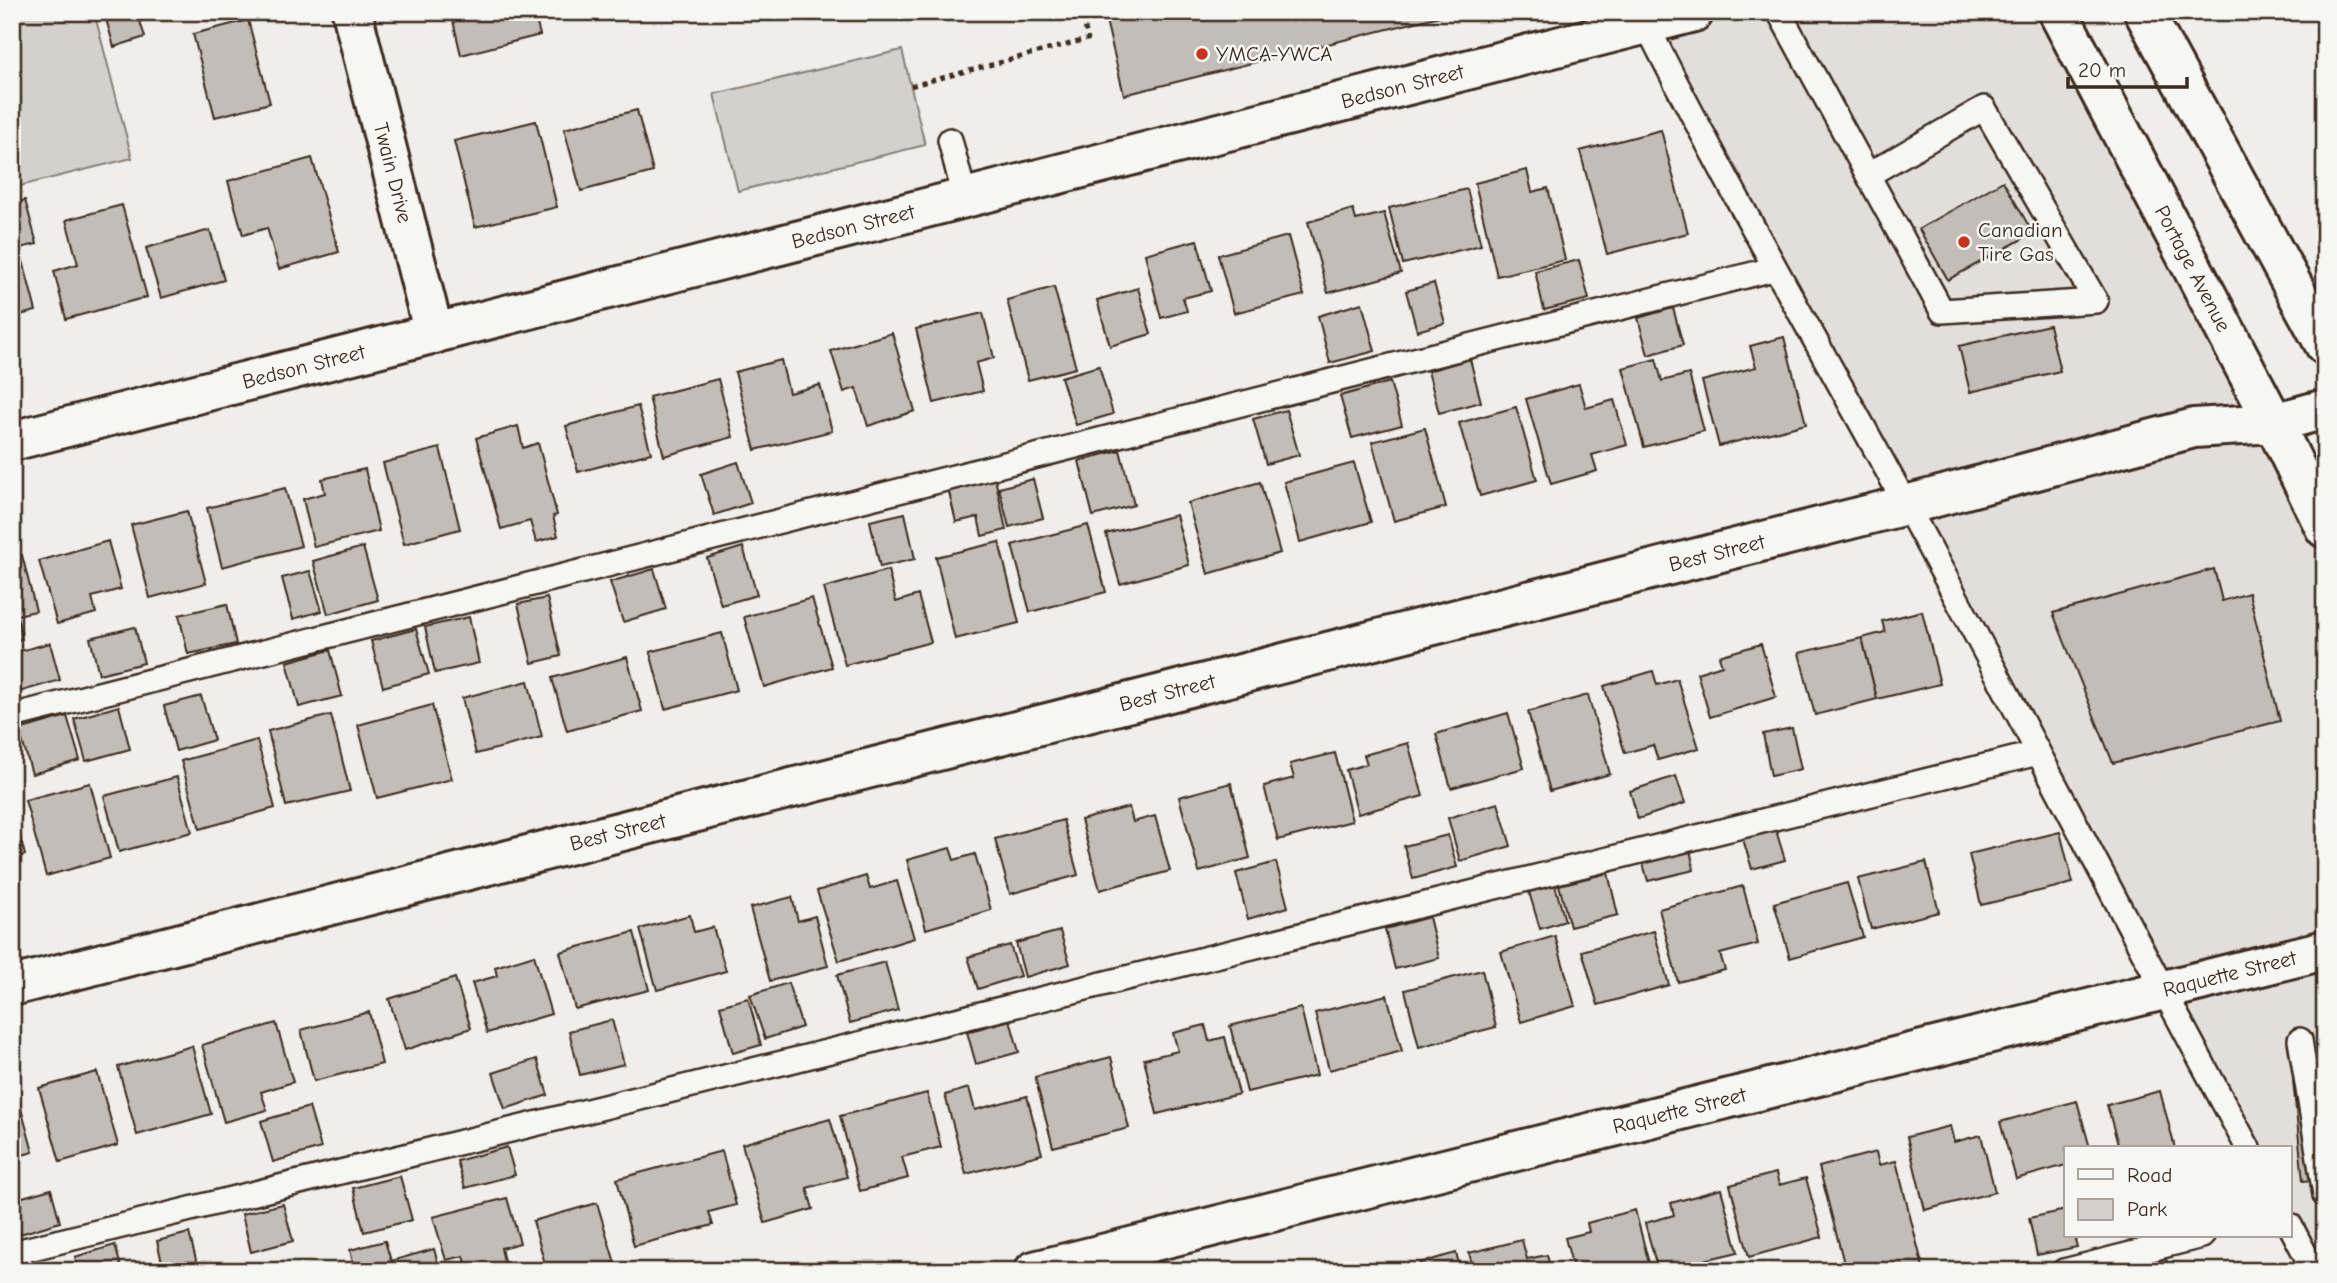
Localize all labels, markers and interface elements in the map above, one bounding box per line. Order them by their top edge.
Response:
place label: YMCA-YWCA [1216,42,1333,66]
marker: YMCA-YWCA [1194,46,1210,62]
scale bar [2068,46,2186,90]
text: 20 m [2078,58,2126,82]
street label: Bedson Street [1339,59,1467,114]
street label: Twain Drive [369,120,417,226]
street label: Bedson Street [789,199,918,254]
street label: Portage Avenue [2150,201,2236,336]
place label: Canadian Tire Gas [1978,218,2063,266]
marker: Canadian Tire Gas [1956,234,1972,250]
street label: Bedson Street [240,339,369,394]
street label: Best Street [1666,529,1768,577]
street label: Best Street [1117,669,1219,716]
street label: Best Street [567,808,669,856]
street label: Raquette Street [2160,945,2300,1002]
street label: Raquette Street [1610,1082,1750,1139]
legend [2064,1146,2292,1238]
text: Road [2127,1163,2172,1187]
text: Park [2127,1197,2167,1221]

